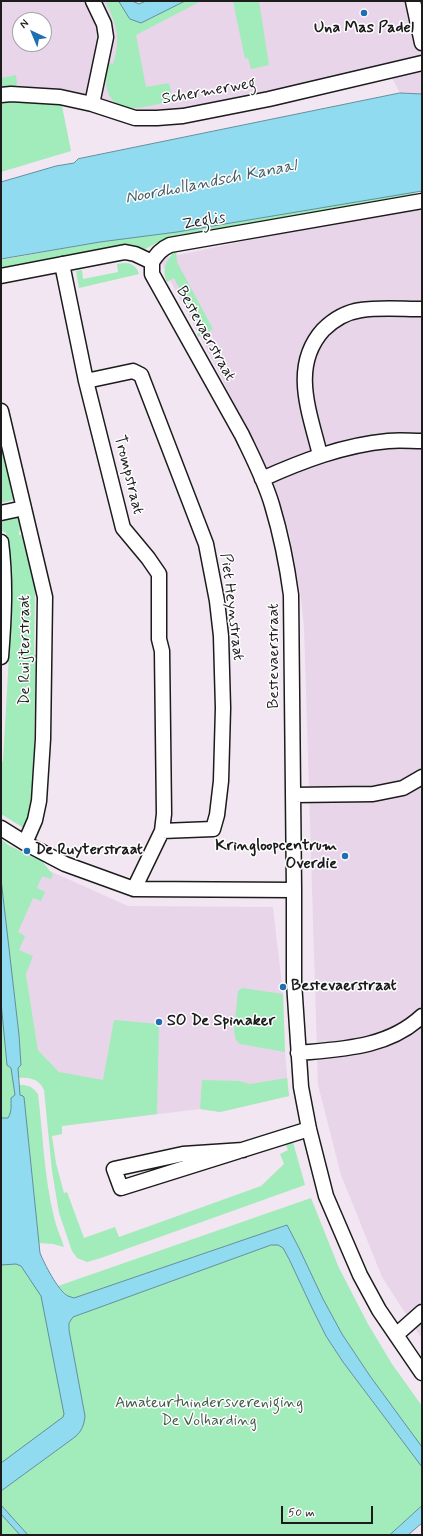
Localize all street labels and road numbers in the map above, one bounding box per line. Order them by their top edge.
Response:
street label: Schermerweg [160,74,258,110]
street label: Zeglis [181,209,227,235]
street label: Bestevaerstraat [171,283,239,385]
street label: Trompstraat [109,433,147,517]
street label: Piet Heynstraat [215,552,247,662]
street label: De Ruijterstraat [16,595,36,705]
street label: Bestevaerstraat [265,603,285,709]

